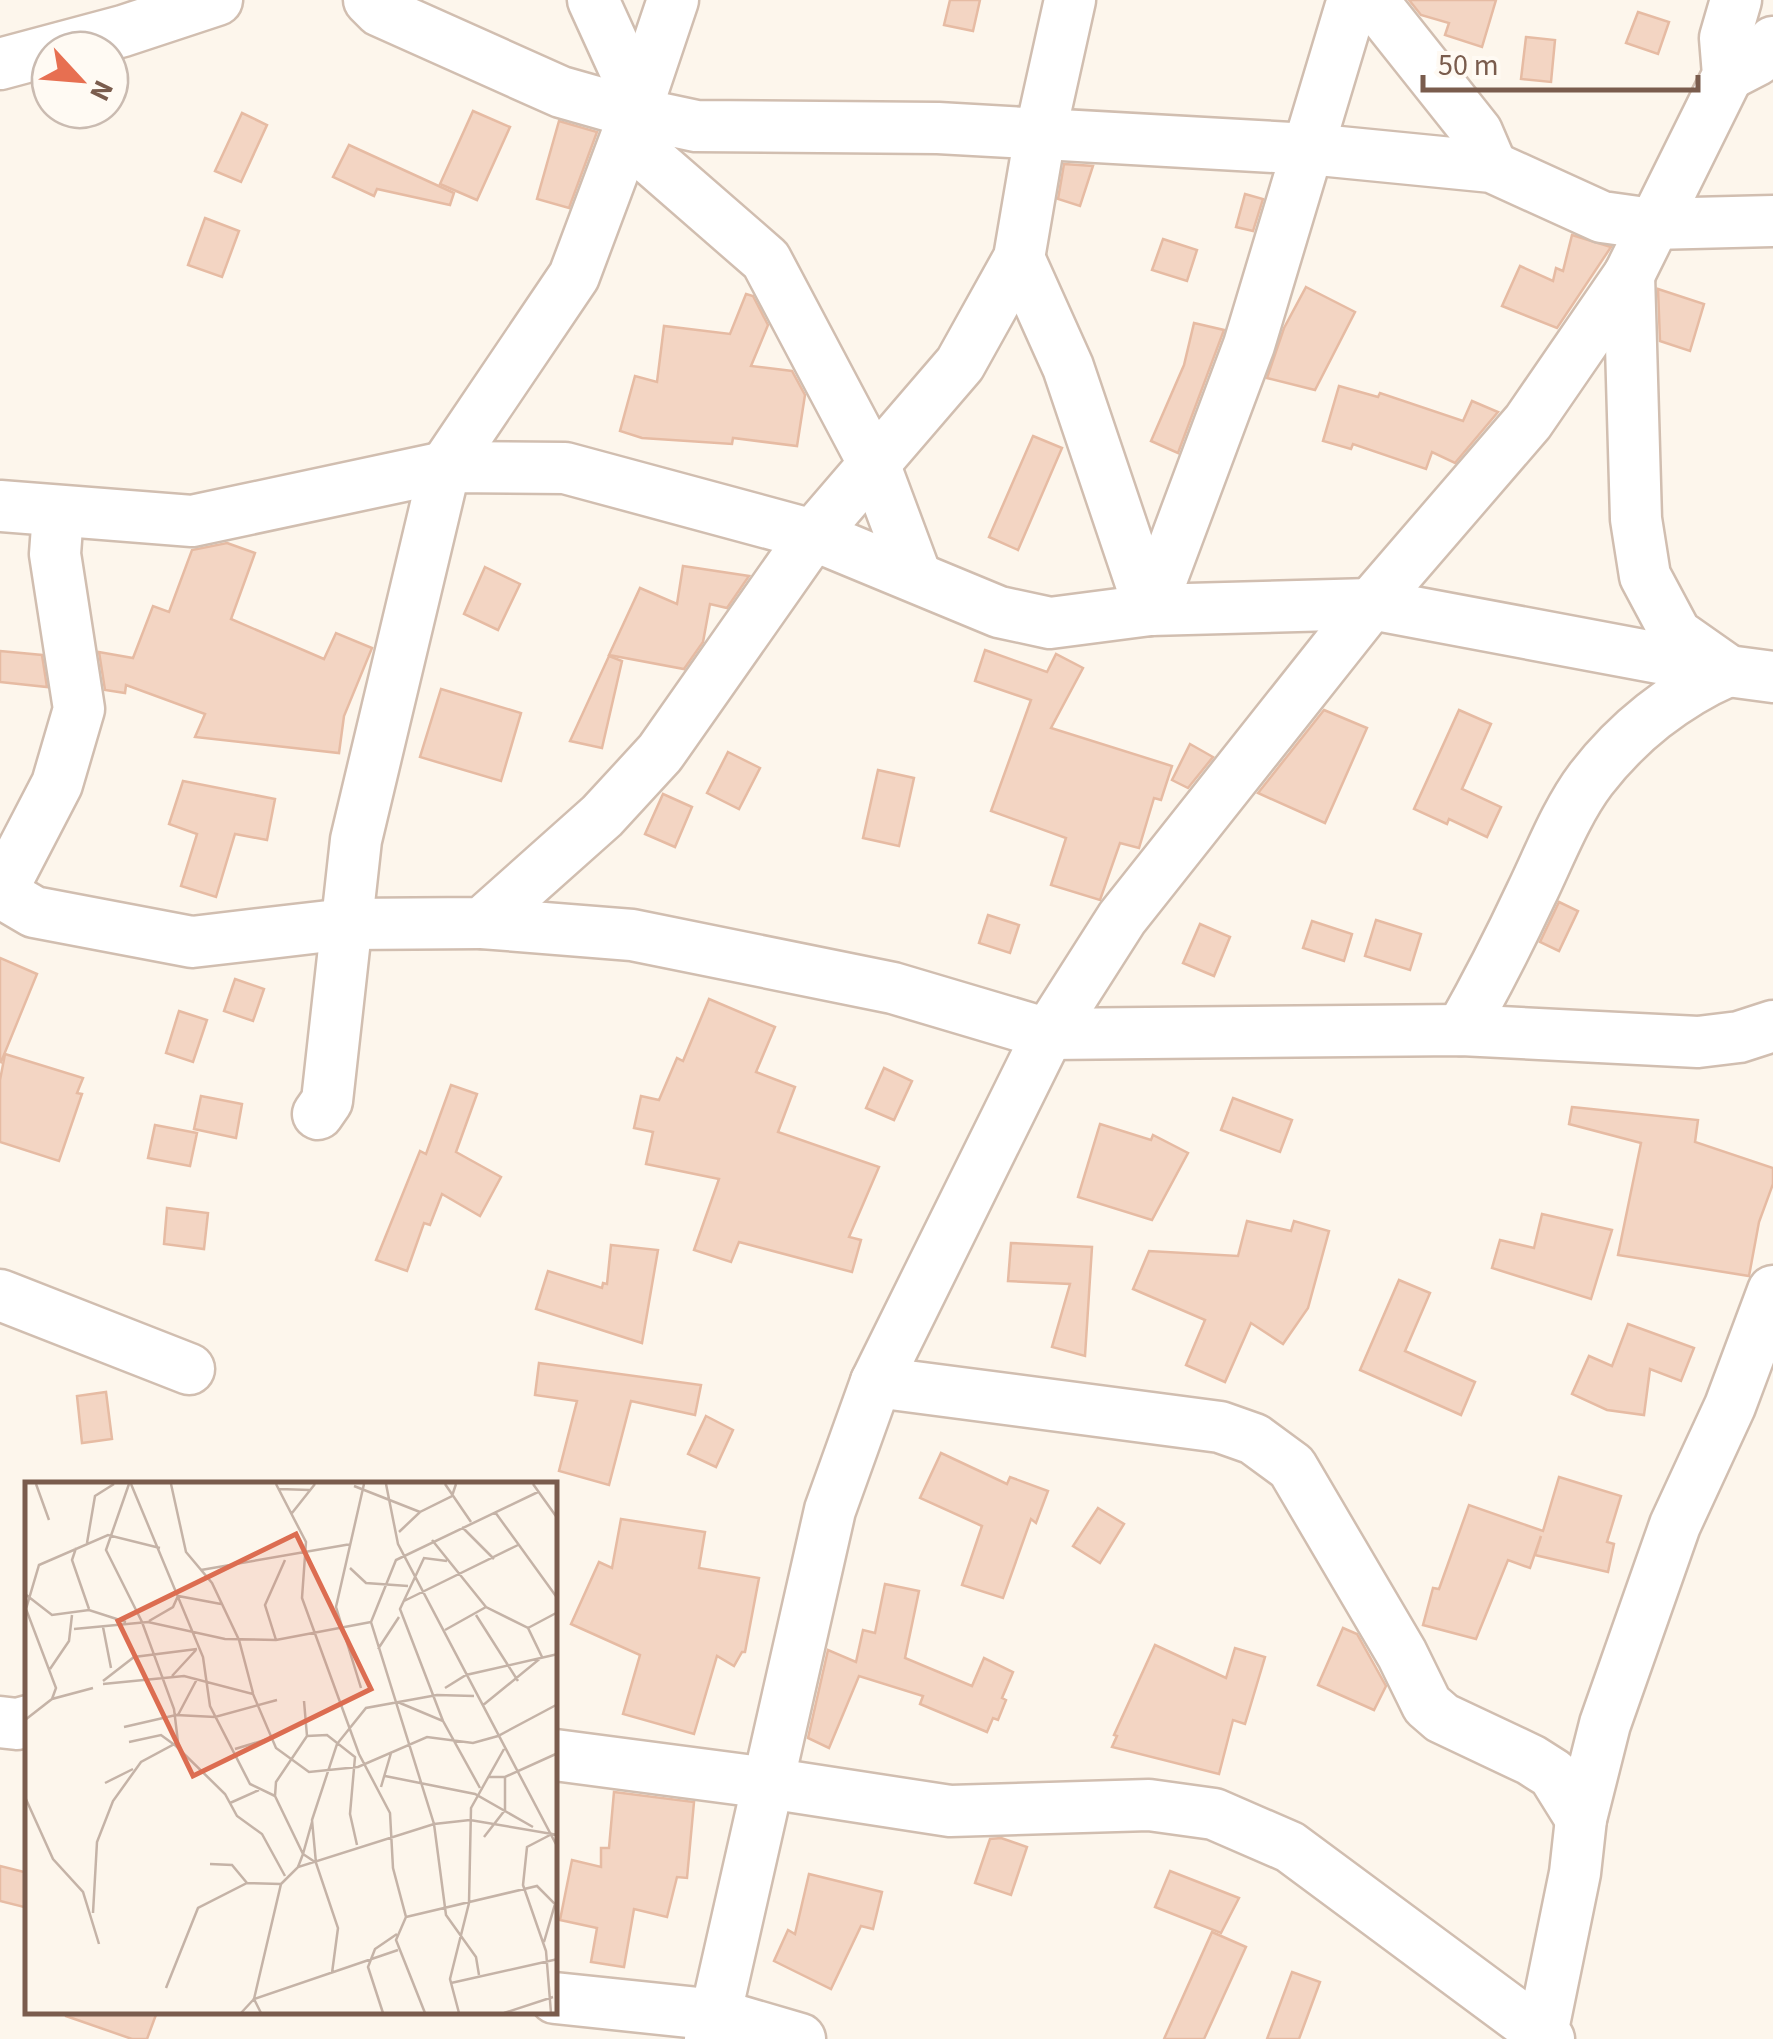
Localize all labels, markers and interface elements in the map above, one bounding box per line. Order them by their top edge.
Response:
north arrow [30,30,130,130]
scale bar [1423,30,1698,92]
text: 50 m [1438,44,1499,87]
text: N [80,73,124,108]
inset map [25,1482,558,2014]

